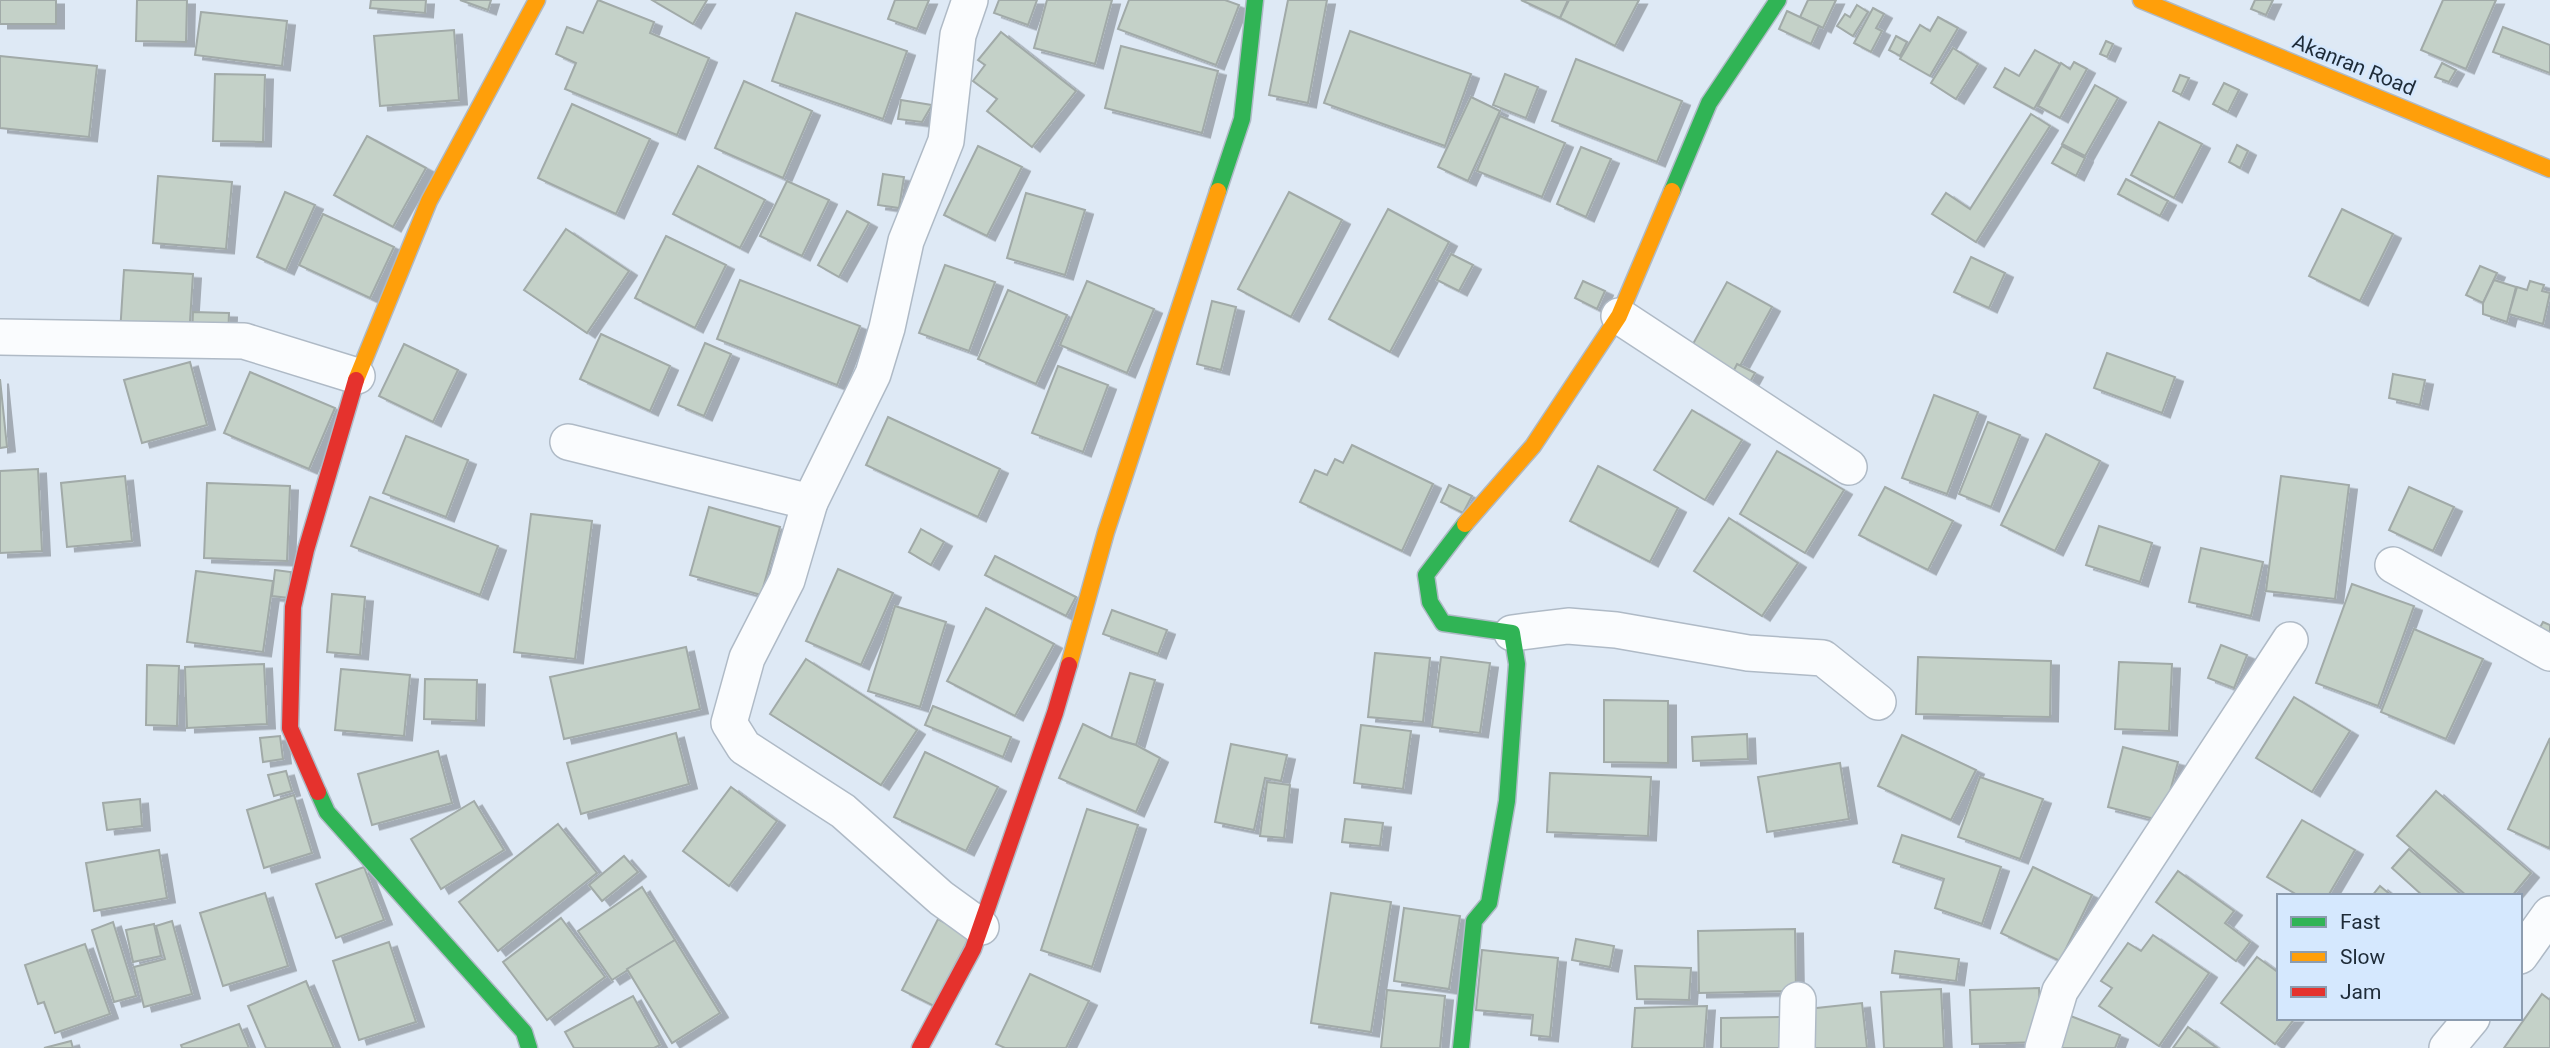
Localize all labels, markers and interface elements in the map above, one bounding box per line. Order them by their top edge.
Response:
street label: Akanran Road [2289,29,2419,101]
legend [2277,894,2522,1020]
text: Fast [2340,910,2381,934]
text: Slow [2340,945,2386,969]
text: Jam [2340,980,2381,1004]

